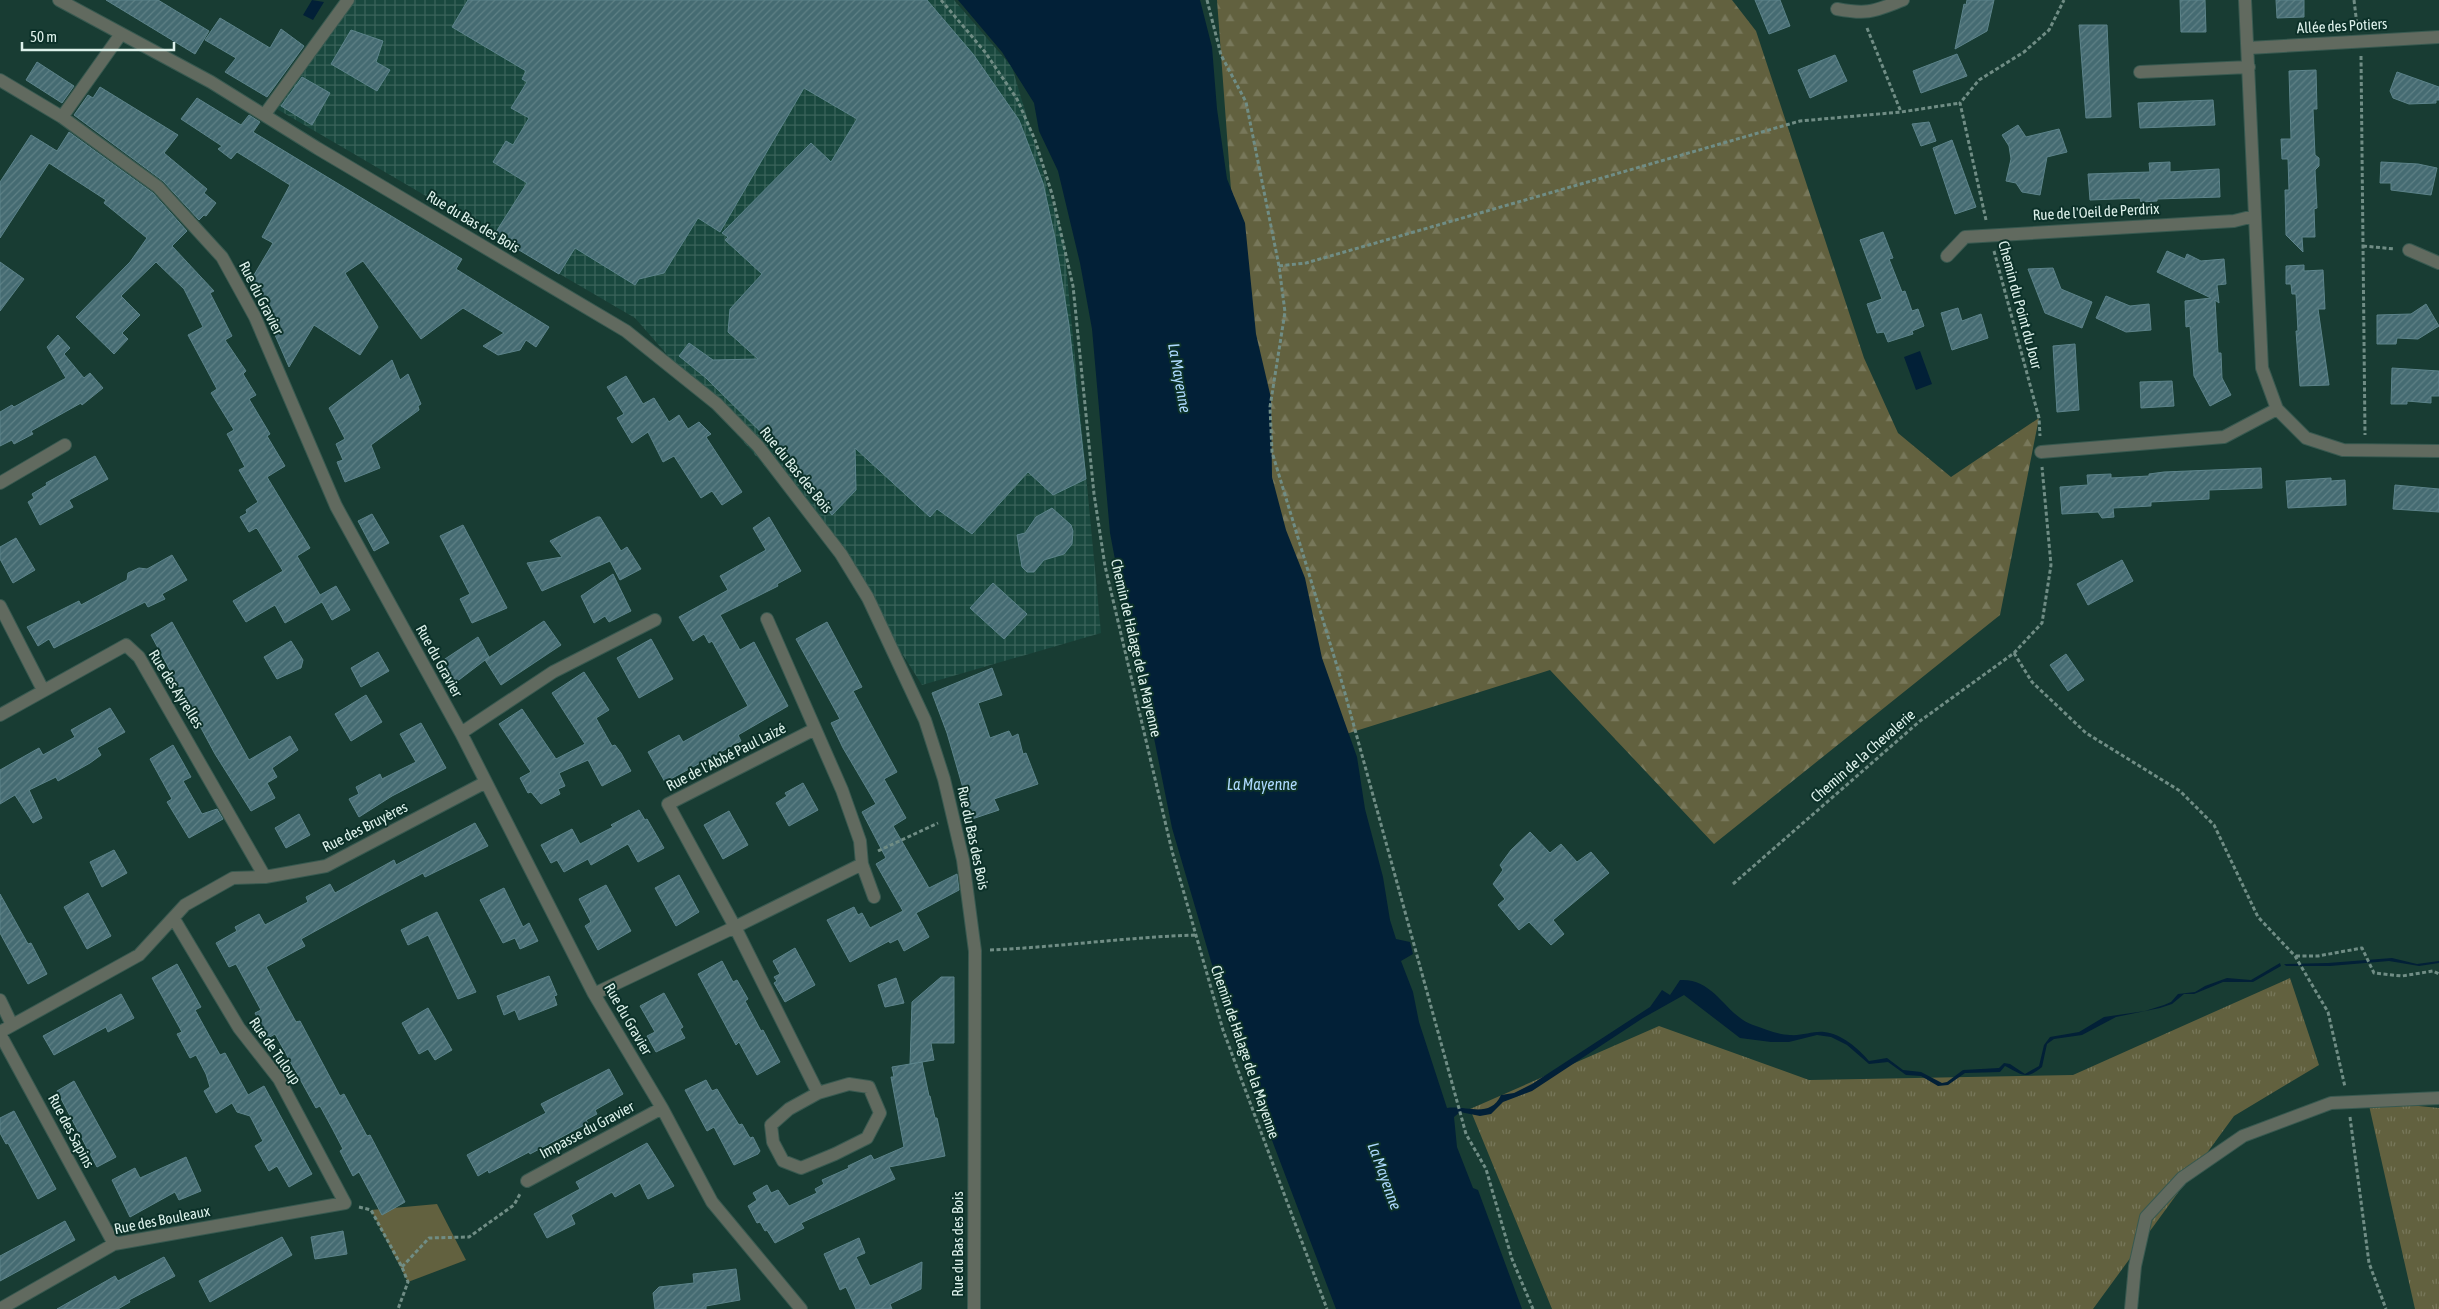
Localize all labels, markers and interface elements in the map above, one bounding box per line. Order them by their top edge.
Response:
street label: Allée des Potiers [2296,15,2388,36]
scale bar [22,20,175,52]
text: 50 m [30,28,57,45]
street label: Rue du Bas des Bois [424,187,523,256]
street label: Rue de l'Oeil de Perdrix [2032,200,2160,223]
street label: Chemin du Point du Jour [1995,239,2046,371]
street label: Rue du Gravier [236,258,287,338]
water label: La Mayenne [1164,342,1195,414]
street label: Rue du Bas des Bois [757,423,836,516]
street label: Chemin de Halage de la Mayenne [1108,557,1165,739]
street label: Rue du Gravier [413,622,467,700]
street label: Rue des Ayrelles [145,646,207,731]
street label: Chemin de la Chevalerie [1807,706,1918,805]
street label: Rue de l'Abbé Paul Laizé [663,719,789,794]
water label: La Mayenne [1227,775,1297,794]
street label: Rue du Bas des Bois [954,784,993,891]
street label: Rue des Bruyères [319,798,410,855]
street label: Chemin de Halage de la Mayenne [1208,963,1283,1141]
street label: Rue du Gravier [601,980,656,1058]
street label: Rue de Tuloup [246,1014,305,1087]
street label: Rue des Sapins [45,1091,98,1171]
street label: Impasse du Gravier [537,1097,637,1162]
water label: La Mayenne [1364,1140,1406,1213]
street label: Rue du Bas des Bois [949,1191,966,1297]
street label: Rue des Bouleaux [113,1202,211,1237]

